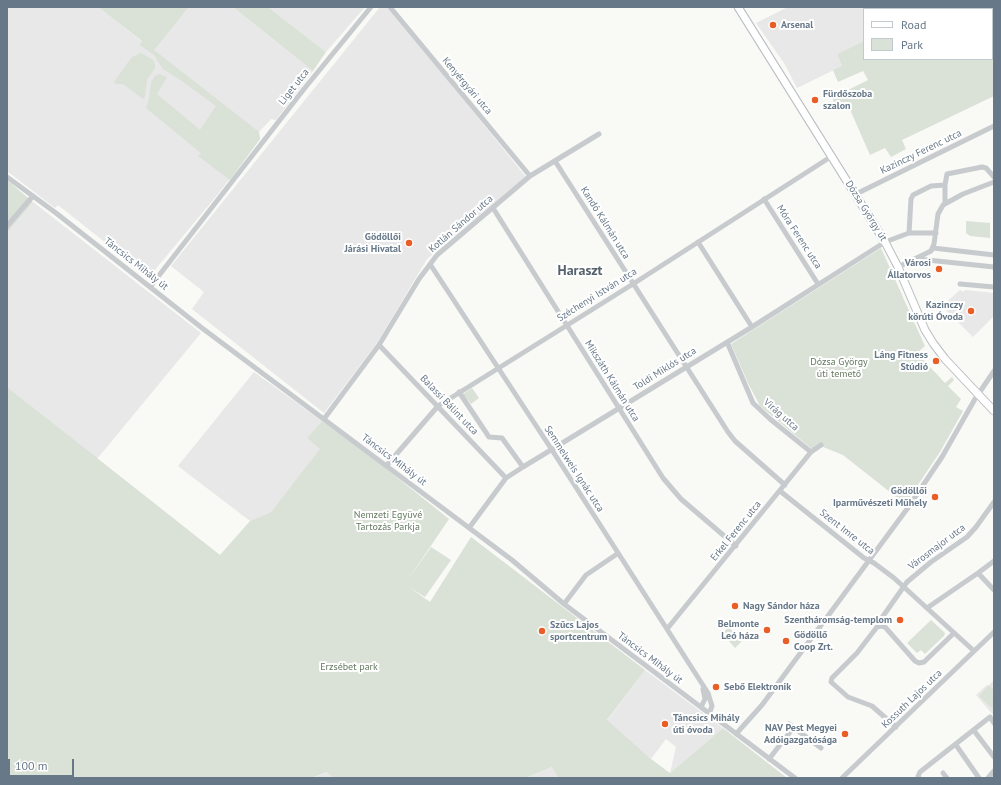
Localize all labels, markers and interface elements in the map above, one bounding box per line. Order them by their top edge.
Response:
legend [863,8,993,60]
text: Road [901,17,926,32]
place label: Arsenal [781,19,813,31]
marker: Arsenal [768,20,778,30]
text: Park [901,37,923,52]
street label: Kenyérgyári utca [440,55,494,117]
street label: Liget utca [276,67,312,107]
place label: Fürdőszoba szalon [823,88,872,112]
marker: Fürdőszoba szalon [810,95,820,105]
street label: Kazinczy Ferenc utca [878,127,964,177]
street label: Dózsa György út [843,179,889,243]
street label: Kandó Kálmán utca [578,185,632,261]
street label: Kotlán Sándor utca [426,193,496,255]
street label: Móra Ferenc utca [774,203,824,271]
place label: Gödöllői Járási Hivatal [344,231,401,254]
street label: Táncsics Mihály út [102,235,170,293]
marker: Gödöllői Járási Hivatal [404,238,414,248]
place label: Városi Állatorvos [888,257,931,280]
district label: Haraszt [558,263,602,279]
marker: Városi Állatorvos [934,264,944,274]
street label: Széchenyi István utca [555,266,639,324]
place label: Kazinczy körúti Óvoda [908,299,963,322]
marker: Kazinczy körúti Óvoda [966,306,976,316]
street label: Mikszáth Kálmán utca [582,338,642,424]
street label: Toldi Miklós utca [631,345,699,393]
place label: Láng Fitness Stúdió [874,349,928,372]
park label: Dózsa György úti temető [810,356,868,380]
marker: Láng Fitness Stúdió [931,356,941,366]
street label: Balassi Bálint utca [417,373,481,437]
street label: Virág utca [761,396,801,434]
street label: Semmelweis Ignác utca [542,424,606,514]
street label: Táncsics Mihály út [359,432,429,488]
place label: Gödöllői Iparművészeti Műhely [833,485,927,508]
marker: Gödöllői Iparművészeti Műhely [930,492,940,502]
street label: Erkel Ferenc utca [708,499,764,563]
street label: Szent Imre utca [817,507,877,557]
park label: Nemzeti Együvé Tartozás Parkja [354,509,422,532]
street label: Városmajor utca [906,522,968,572]
place label: Nagy Sándor háza [743,600,820,612]
marker: Nagy Sándor háza [730,601,740,611]
place label: Szentháromság-templom [784,614,892,626]
marker: Szentháromság-templom [895,615,905,625]
place label: Belmonte Leó háza [718,618,759,642]
place label: Szűcs Lajos sportcentrum [550,619,607,642]
marker: Belmonte Leó háza [762,625,772,635]
marker: Szűcs Lajos sportcentrum [537,626,547,636]
place label: Gödöllő Coop Zrt. [794,629,833,652]
street label: Táncsics Mihály út [615,630,685,686]
marker: Gödöllő Coop Zrt. [781,636,791,646]
park label: Erzsébet park [320,661,378,673]
street label: Kossuth Lajos utca [879,667,945,731]
place label: Sebő Elektronik [724,681,791,693]
marker: Sebő Elektronik [711,682,721,692]
place label: Táncsics Mihály úti óvoda [673,712,739,736]
marker: Táncsics Mihály úti óvoda [660,719,670,729]
place label: NAV Pest Megyei Adóigazgatósága [764,722,837,746]
marker: NAV Pest Megyei Adóigazgatósága [840,729,850,739]
scale bar [10,751,76,777]
text: 100 m [15,758,48,773]

